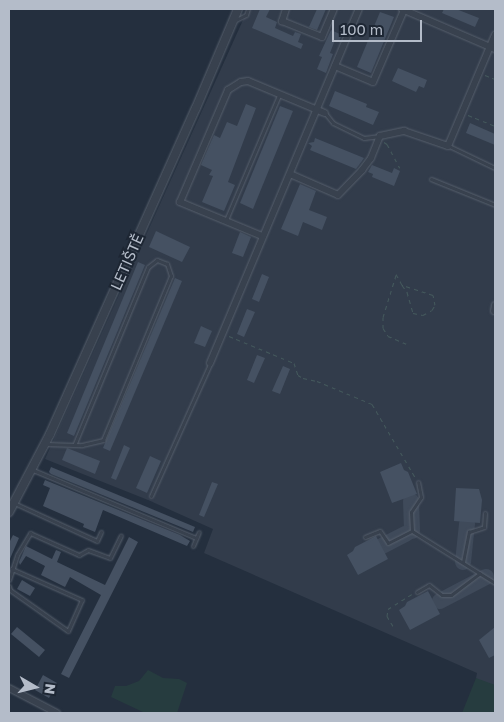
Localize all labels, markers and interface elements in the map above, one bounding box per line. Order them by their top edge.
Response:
scale bar [334,10,424,42]
text: 100 m [340,20,383,38]
street label: LETIŠTĚ [107,231,147,293]
north arrow [10,662,60,712]
text: N [41,683,60,696]

